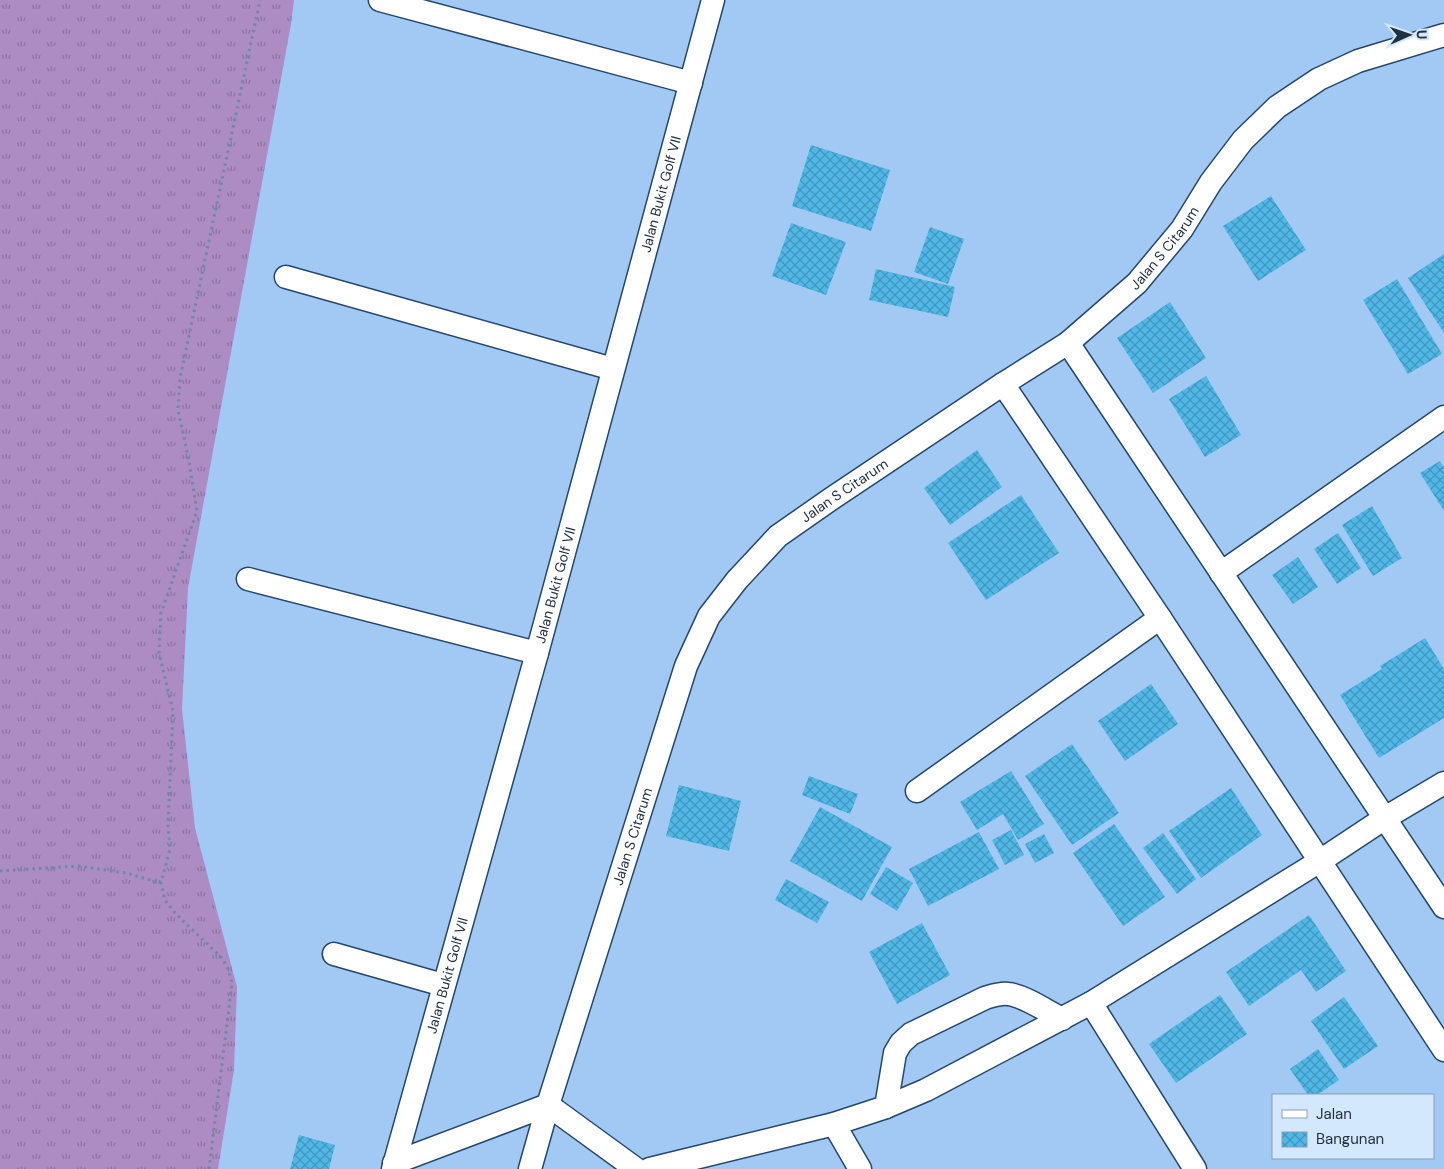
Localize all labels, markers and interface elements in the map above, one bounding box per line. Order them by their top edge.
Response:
north arrow [1384,10,1434,60]
text: U [1413,29,1431,40]
street label: Jalan Bukit Golf VII [636,134,685,254]
street label: Jalan S Citarum [1127,203,1203,294]
street label: Jalan S Citarum [797,455,891,526]
street label: Jalan Bukit Golf VII [531,525,580,645]
street label: Jalan S Citarum [609,785,656,887]
street label: Jalan Bukit Golf VII [422,915,472,1036]
legend [1272,1094,1434,1159]
text: Jalan [1316,1104,1352,1124]
text: Bangunan [1316,1129,1384,1149]

